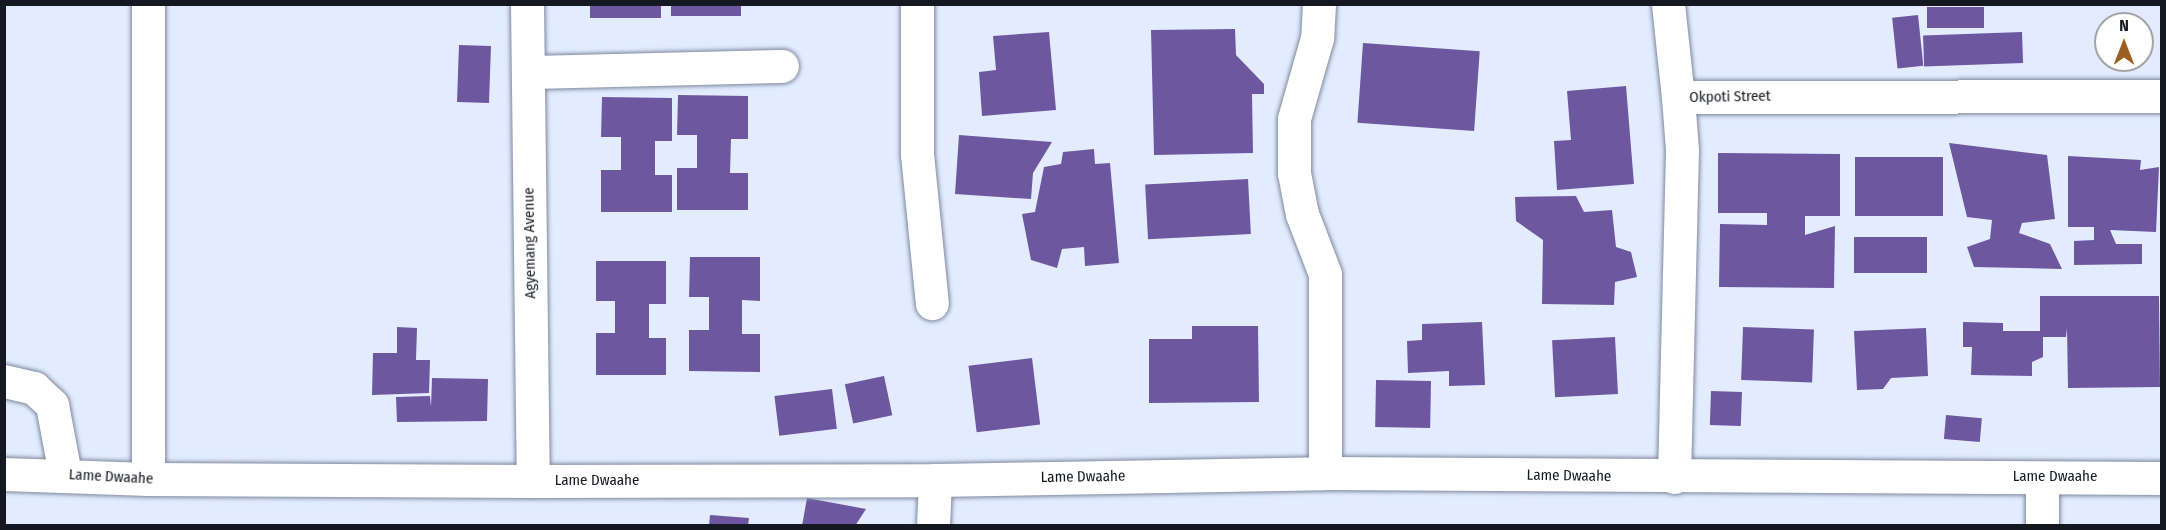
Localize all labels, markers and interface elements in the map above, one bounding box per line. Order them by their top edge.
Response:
north arrow [2094,12,2154,72]
text: N [2119,16,2129,35]
street label: Okpoti Street [1689,87,1771,107]
street label: Agyemang Avenue [520,187,540,299]
street label: Lame Dwaahe [68,466,154,488]
street label: Lame Dwaahe [1527,466,1611,486]
street label: Lame Dwaahe [1041,467,1125,487]
street label: Lame Dwaahe [2013,468,2097,486]
street label: Lame Dwaahe [555,472,639,490]

